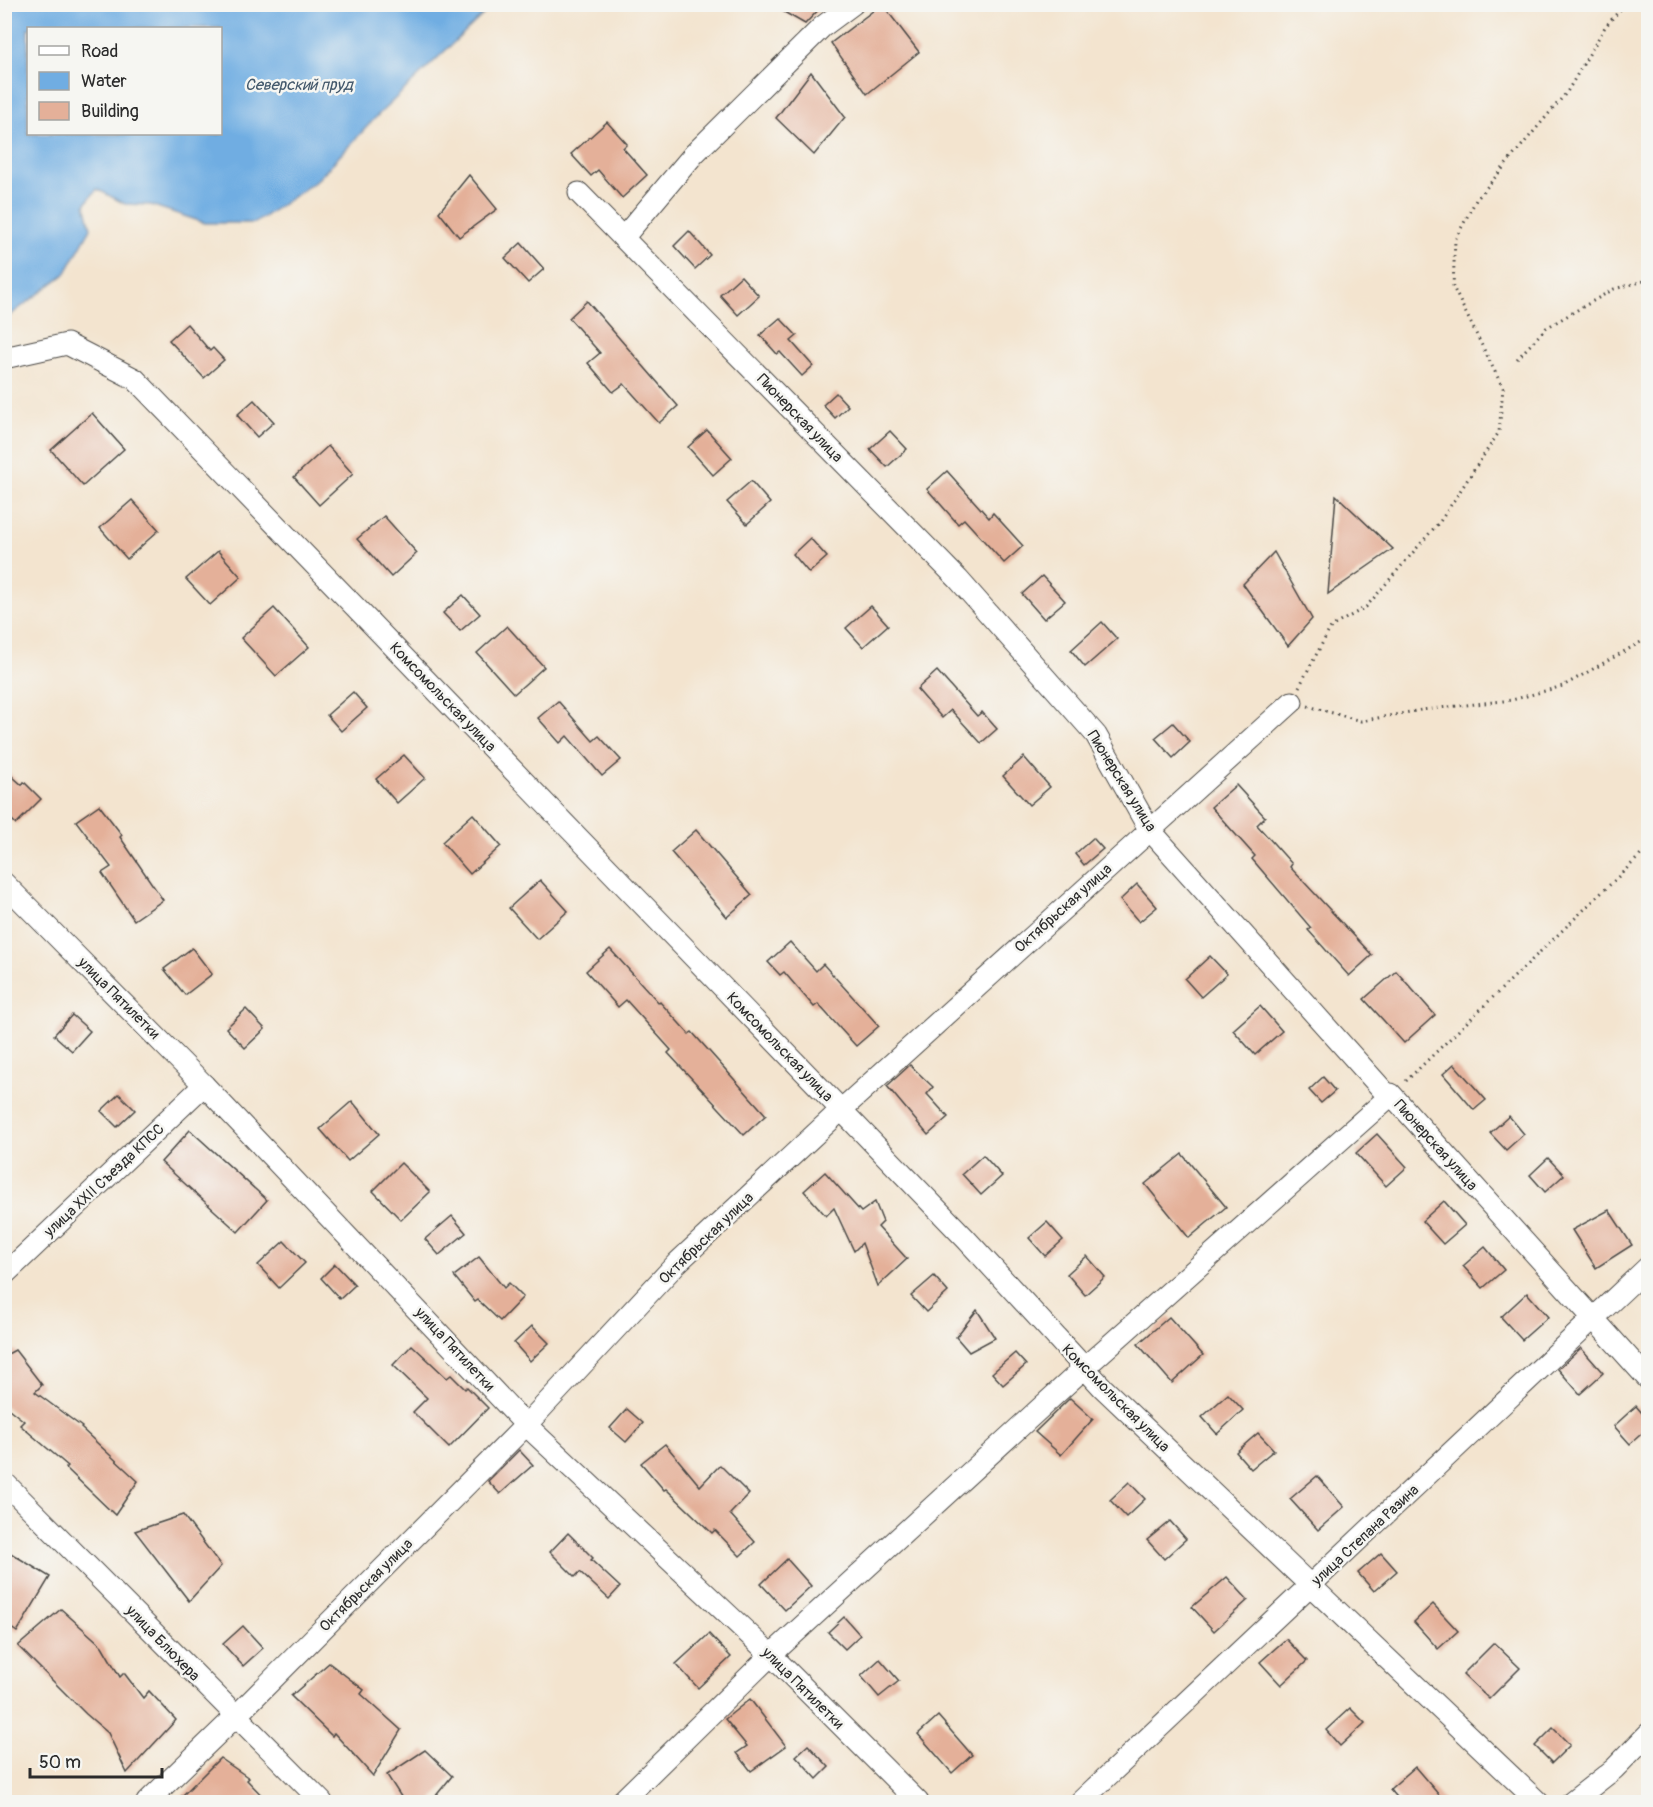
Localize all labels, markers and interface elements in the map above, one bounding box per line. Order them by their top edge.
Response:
legend [27,27,222,135]
text: Road [81,40,118,63]
text: Water [81,70,127,93]
water label: Северский пруд [245,75,354,95]
text: Building [81,100,139,123]
street label: Пионерская улица [753,370,847,467]
street label: Комсомольская улица [385,639,500,756]
street label: Пионерская улица [1083,727,1160,835]
street label: Октябрьская улица [1011,860,1116,957]
street label: улица Пятилетки [73,953,164,1044]
street label: Комсомольская улица [722,989,837,1106]
street label: Пионерская улица [1390,1096,1481,1195]
street label: улица XXII Съезда КПСС [39,1120,169,1242]
street label: Октябрьская улица [655,1188,758,1288]
street label: улица Пятилетки [410,1303,499,1396]
street label: Комсомольская улица [1058,1340,1174,1456]
street label: улица Степана Разина [1307,1481,1423,1591]
street label: Октябрьская улица [316,1535,417,1636]
street label: улица Блюхера [121,1601,204,1685]
street label: улица Пятилетки [757,1643,848,1734]
scale bar [30,1741,162,1779]
text: 50 m [39,1751,81,1774]

